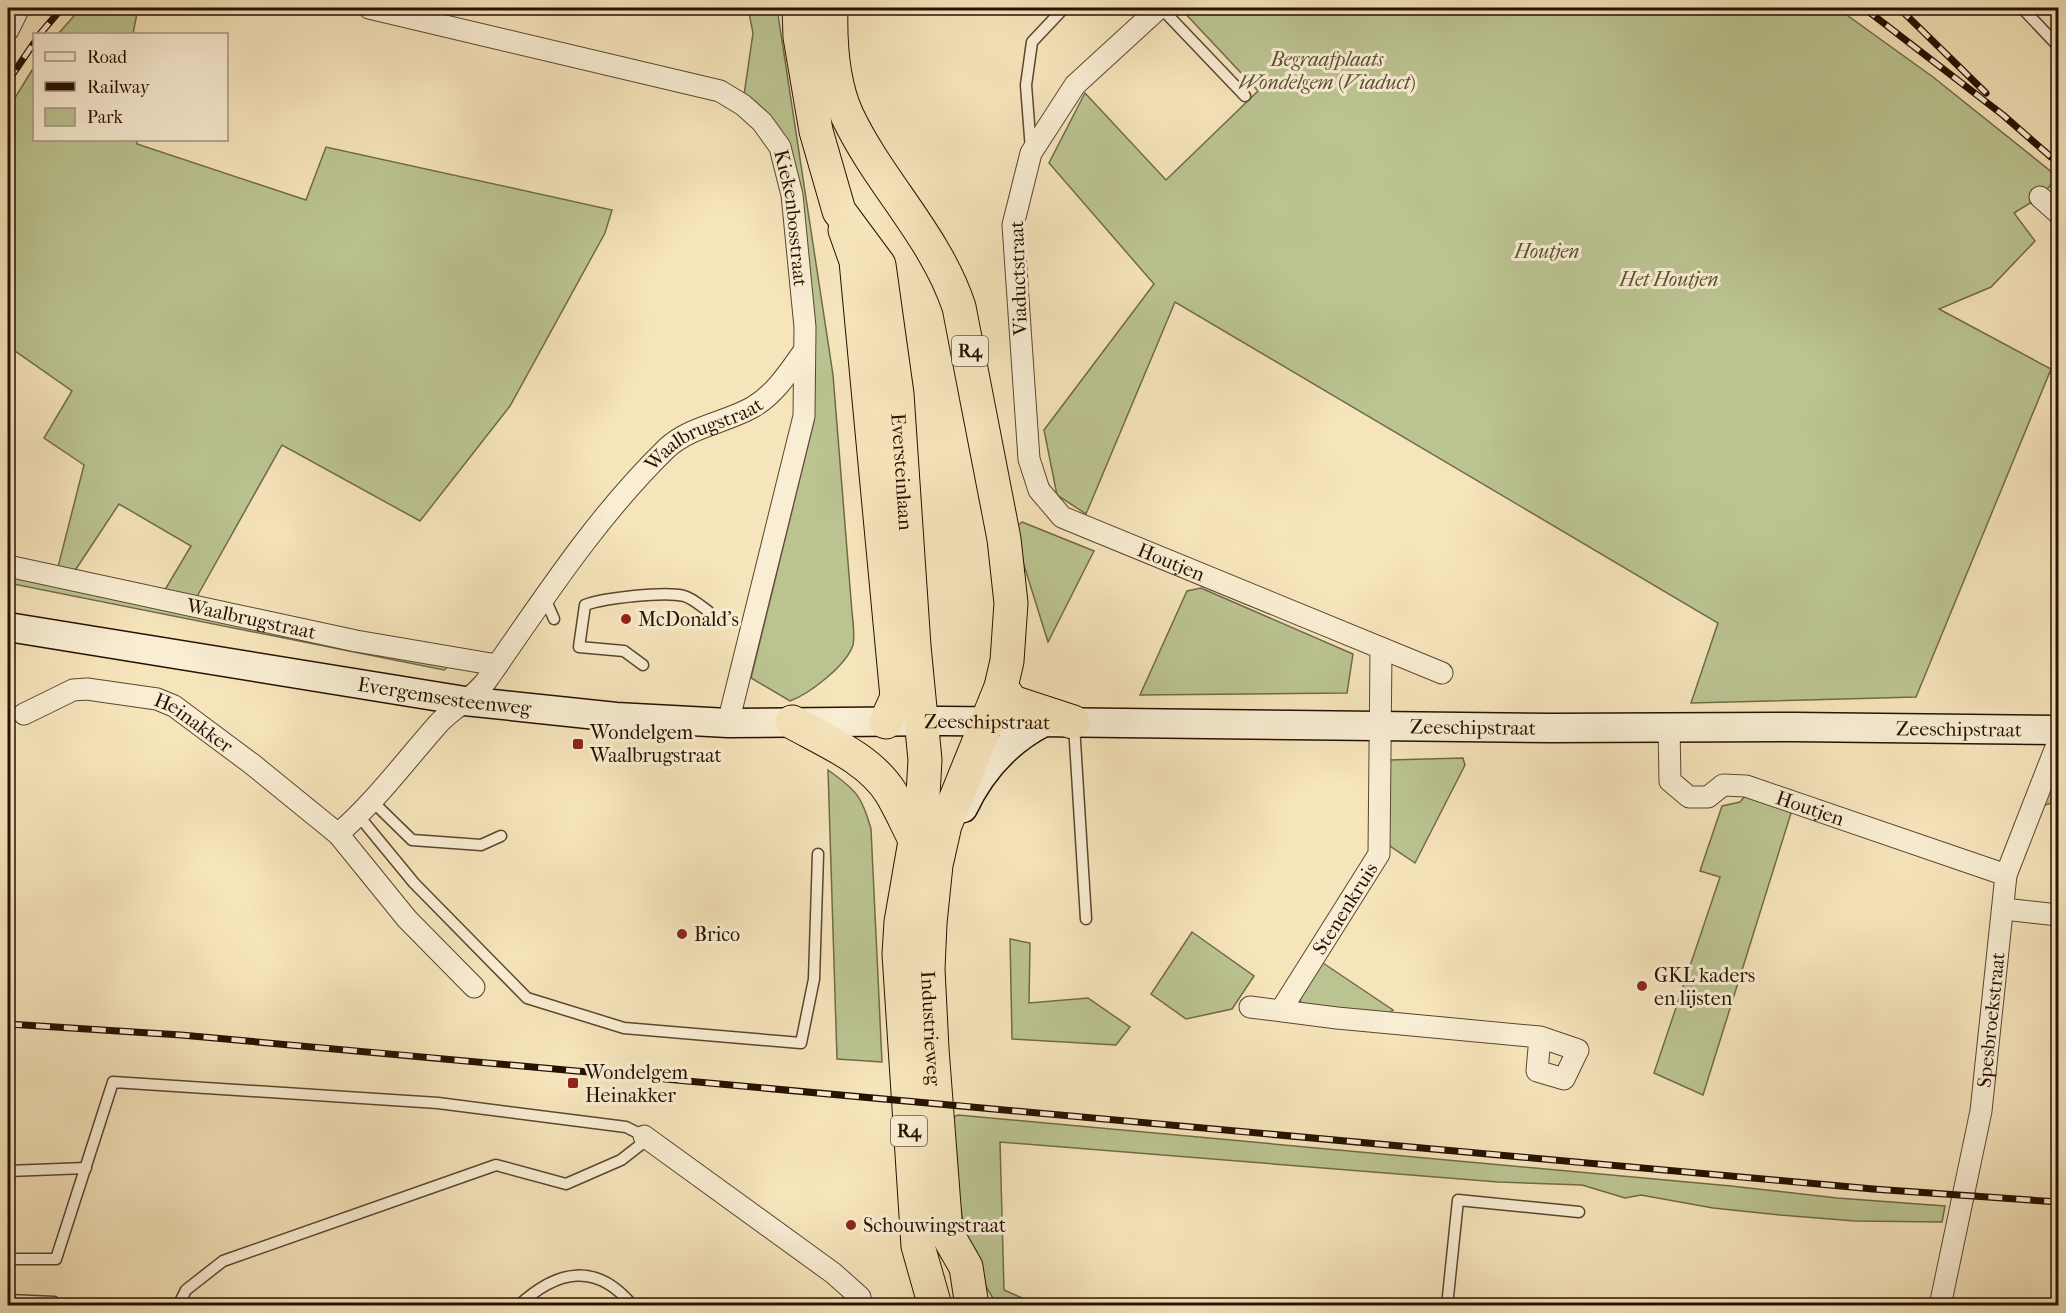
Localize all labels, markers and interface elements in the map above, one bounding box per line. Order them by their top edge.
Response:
legend [33,33,228,141]
text: Road [87,47,127,68]
park label: Begraafplaats Wondelgem (Viaduct) [1239,48,1415,94]
text: Railway [87,77,151,98]
text: Park [87,107,124,128]
street label: Kiekenbosstraat [769,147,812,287]
street label: Viaductstraat [1005,220,1032,337]
park label: Houtjen [1513,240,1580,263]
park label: Het Houtjen [1619,268,1718,291]
road number: R4 [952,336,988,366]
street label: Waalbrugstraat [639,393,767,476]
street label: Eversteinlaan [886,412,917,532]
street label: Houtjen [1134,538,1209,587]
street label: Waalbrugstraat [183,594,318,644]
place label: McDonald's [638,608,739,631]
marker: McDonald's [619,612,633,626]
street label: Evergemsesteenweg [356,673,533,720]
street label: Heinakker [151,688,238,758]
street label: Zeeschipstraat [924,710,1050,734]
street label: Zeeschipstraat [1410,715,1536,740]
street label: Zeeschipstraat [1896,717,2022,742]
place label: Wondelgem Waalbrugstraat [589,721,722,767]
marker: Wondelgem Waalbrugstraat [571,737,585,751]
street label: Houtjen [1773,786,1848,831]
street label: Stenenkruis [1308,858,1383,959]
place label: Brico [694,923,740,946]
marker: Brico [675,927,689,941]
street label: Spesbroekstraat [1973,951,2010,1089]
place label: GKL kaders en lijsten [1654,964,1755,1010]
street label: Industrieweg [916,970,946,1087]
marker: GKL kaders en lijsten [1635,979,1649,993]
place label: Wondelgem Heinakker [584,1061,689,1107]
marker: Wondelgem Heinakker [566,1076,580,1090]
road number: R4 [891,1116,927,1146]
place label: Schouwingstraat [863,1214,1006,1237]
marker: Schouwingstraat [844,1218,858,1232]

